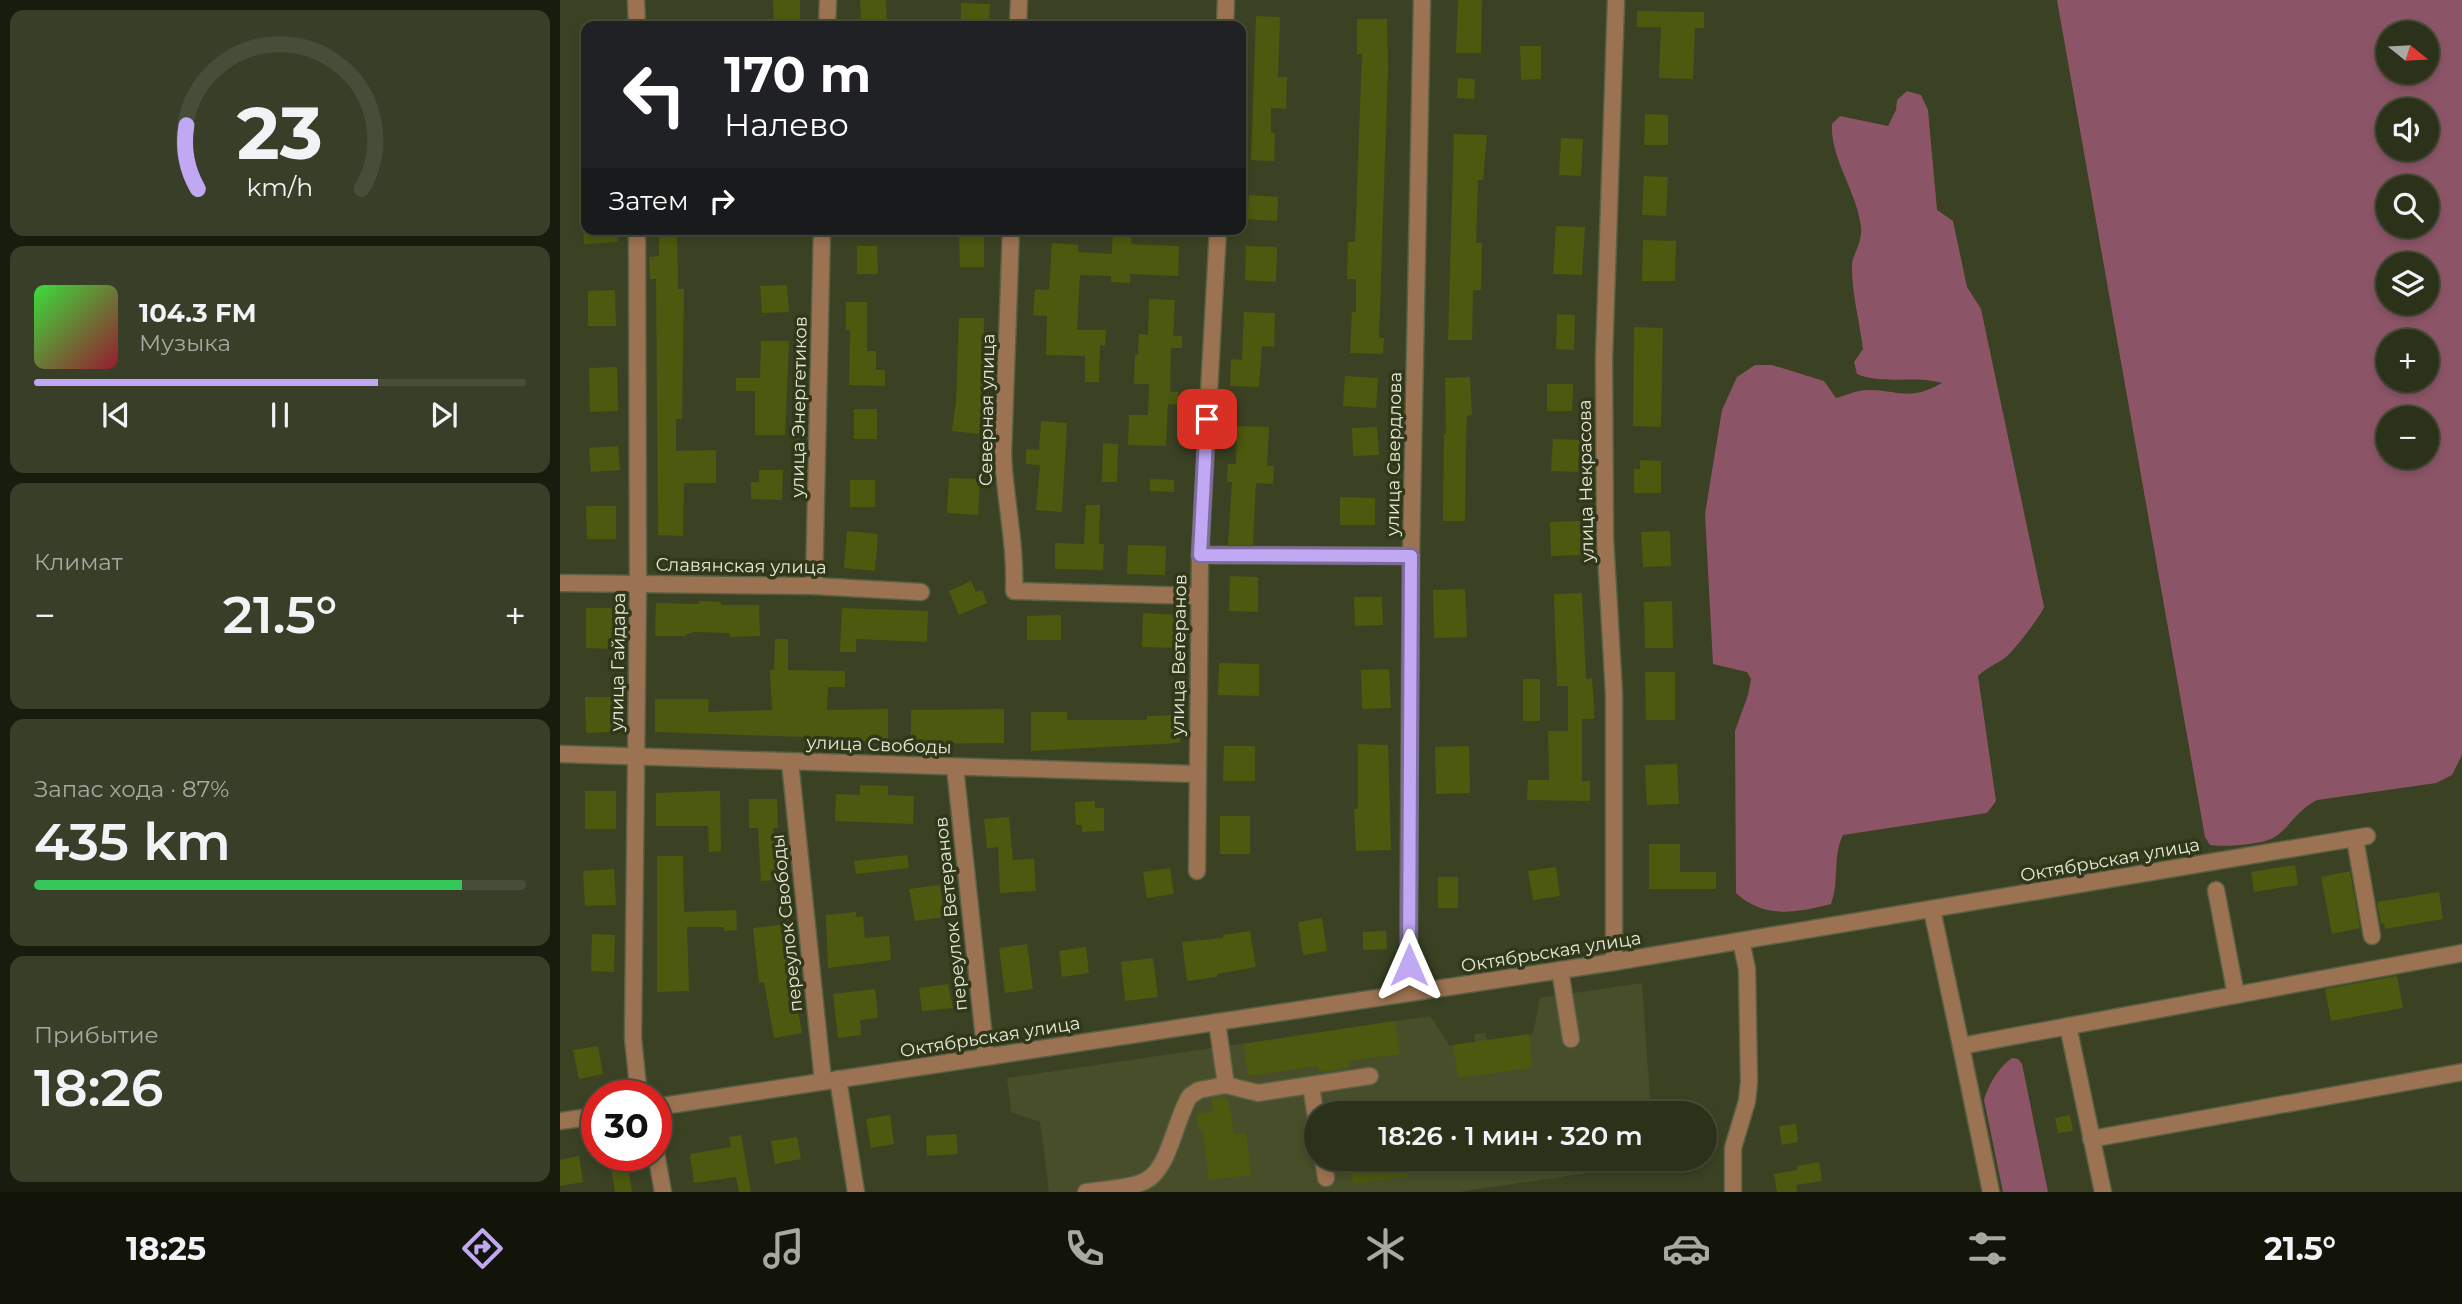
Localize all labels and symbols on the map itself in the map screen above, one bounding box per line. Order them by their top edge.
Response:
north arrow [2376,21,2440,84]
street label: улица Энергетиков [786,316,812,499]
street label: Северная улица [975,334,999,486]
street label: улица Свердлова [1382,372,1406,537]
pin [1177,389,1237,449]
street label: улица Некрасова [1574,399,1598,564]
street label: Славянская улица [655,554,827,578]
street label: улица Ветеранов [1167,574,1191,737]
street label: улица Гайдара [606,593,630,732]
street label: улица Свободы [805,731,952,759]
street label: переулок Ветеранов [930,816,972,1012]
street label: переулок Свободы [767,833,807,1013]
street label: Октябрьская улица [2019,833,2201,887]
street label: Октябрьская улица [1459,927,1643,977]
position arrow [1372,928,1446,1002]
street label: Октябрьская улица [898,1012,1082,1062]
speed limit sign: 30 [581,1080,672,1171]

